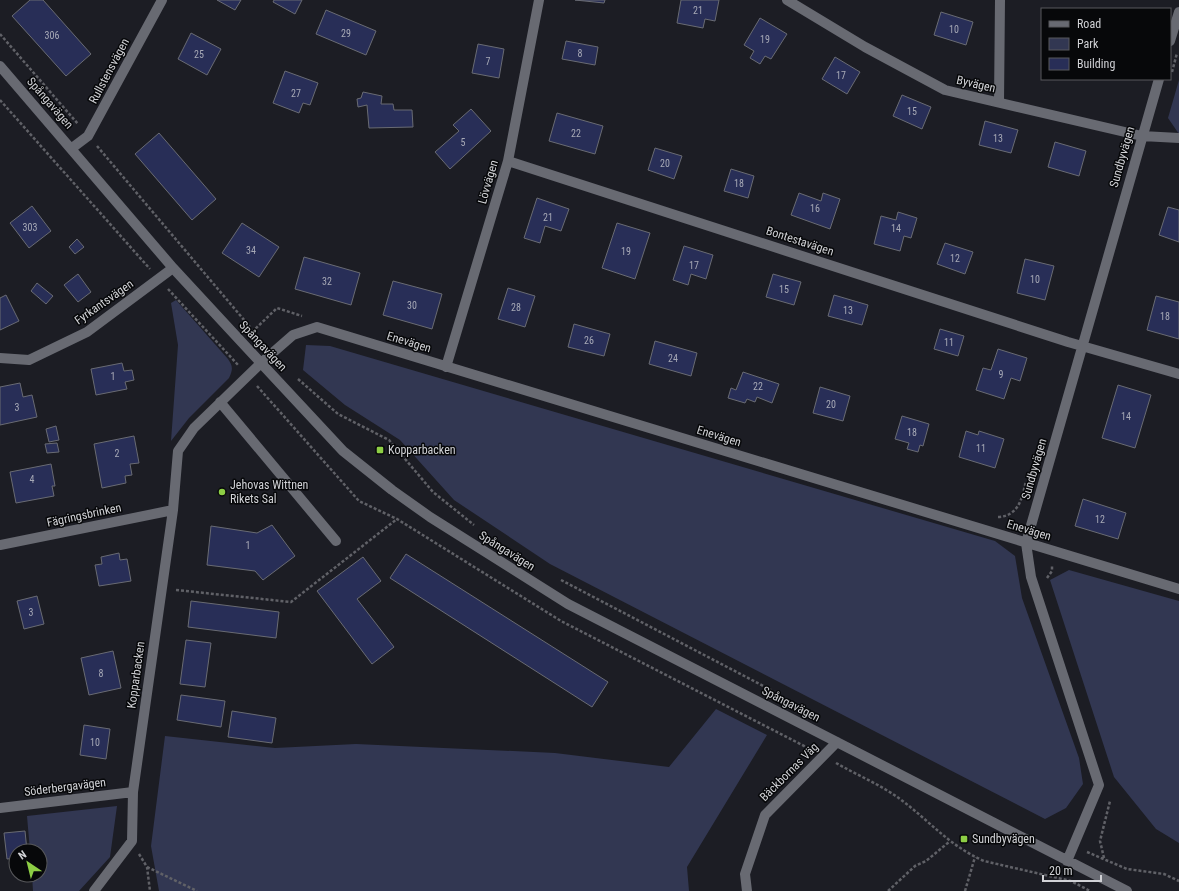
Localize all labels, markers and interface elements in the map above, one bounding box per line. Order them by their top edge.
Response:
house number: 21 [693,5,703,16]
legend [1041,8,1171,80]
text: Road [1077,17,1101,31]
house number: 10 [949,24,959,35]
house number: 29 [341,28,351,39]
house number: 306 [45,30,59,41]
house number: 19 [760,34,770,45]
street label: Rullstensvägen [86,36,132,106]
text: Park [1077,37,1099,51]
house number: 8 [578,48,583,59]
house number: 25 [194,49,204,60]
house number: 7 [486,56,491,67]
text: Building [1077,57,1115,71]
house number: 17 [836,70,846,81]
street label: Byvägen [955,73,997,95]
street label: Spångavägen [24,74,76,132]
house number: 27 [291,88,301,99]
house number: 15 [907,106,917,117]
street label: Sundbyvägen [1107,125,1137,189]
house number: 22 [571,128,581,139]
house number: 13 [993,133,1003,144]
house number: 5 [461,137,466,148]
street label: Lövvägen [475,158,501,206]
house number: 20 [660,158,670,169]
house number: 18 [734,178,744,189]
house number: 16 [810,203,820,214]
house number: 21 [543,212,553,223]
house number: 303 [23,222,37,233]
street label: Bontestavägen [764,223,836,259]
house number: 14 [891,223,901,234]
house number: 34 [246,245,256,256]
house number: 19 [621,246,631,257]
house number: 12 [950,253,960,264]
house number: 17 [689,260,699,271]
house number: 10 [1030,274,1040,285]
house number: 32 [322,276,332,287]
street label: Fyrkantsvägen [72,277,136,327]
house number: 15 [779,284,789,295]
house number: 30 [407,300,417,311]
house number: 28 [511,302,521,313]
house number: 13 [843,305,853,316]
house number: 18 [1160,311,1170,322]
street label: Spångavägen [236,318,290,374]
street label: Enevägen [385,329,433,355]
house number: 26 [584,335,594,346]
house number: 11 [944,337,954,348]
house number: 24 [668,353,678,364]
house number: 9 [999,369,1004,380]
house number: 1 [111,371,115,382]
house number: 22 [753,381,763,392]
house number: 20 [826,399,836,410]
house number: 3 [15,402,20,413]
house number: 14 [1121,411,1131,422]
street label: Enevägen [695,423,743,449]
house number: 18 [907,427,917,438]
street label: Sundbyvägen [1019,437,1049,501]
place label: Kopparbacken [388,443,456,457]
house number: 11 [976,443,986,454]
marker: Kopparbacken [375,445,385,455]
house number: 2 [115,448,120,459]
house number: 4 [30,474,35,485]
place label: Jehovas Wittnen Rikets Sal [230,478,309,506]
marker: Jehovas Wittnen Rikets Sal [217,487,227,497]
street label: Fägringsbrinken [46,500,123,530]
house number: 12 [1095,514,1105,525]
street label: Enevägen [1005,517,1053,543]
street label: Spångavägen [476,528,538,574]
house number: 1 [246,540,250,551]
house number: 3 [29,607,34,618]
street label: Kopparbacken [124,640,148,709]
house number: 8 [99,668,104,679]
street label: Spångavägen [760,683,823,725]
house number: 10 [90,737,100,748]
street label: Bäckbornas Väg [757,740,821,804]
street label: Söderbergavägen [23,775,107,799]
place label: Sundbyvägen [972,832,1035,846]
marker: Sundbyvägen [959,834,969,844]
north arrow [8,843,48,883]
text: N [16,848,29,862]
scale bar [1043,857,1101,883]
text: 20 m [1049,864,1073,878]

